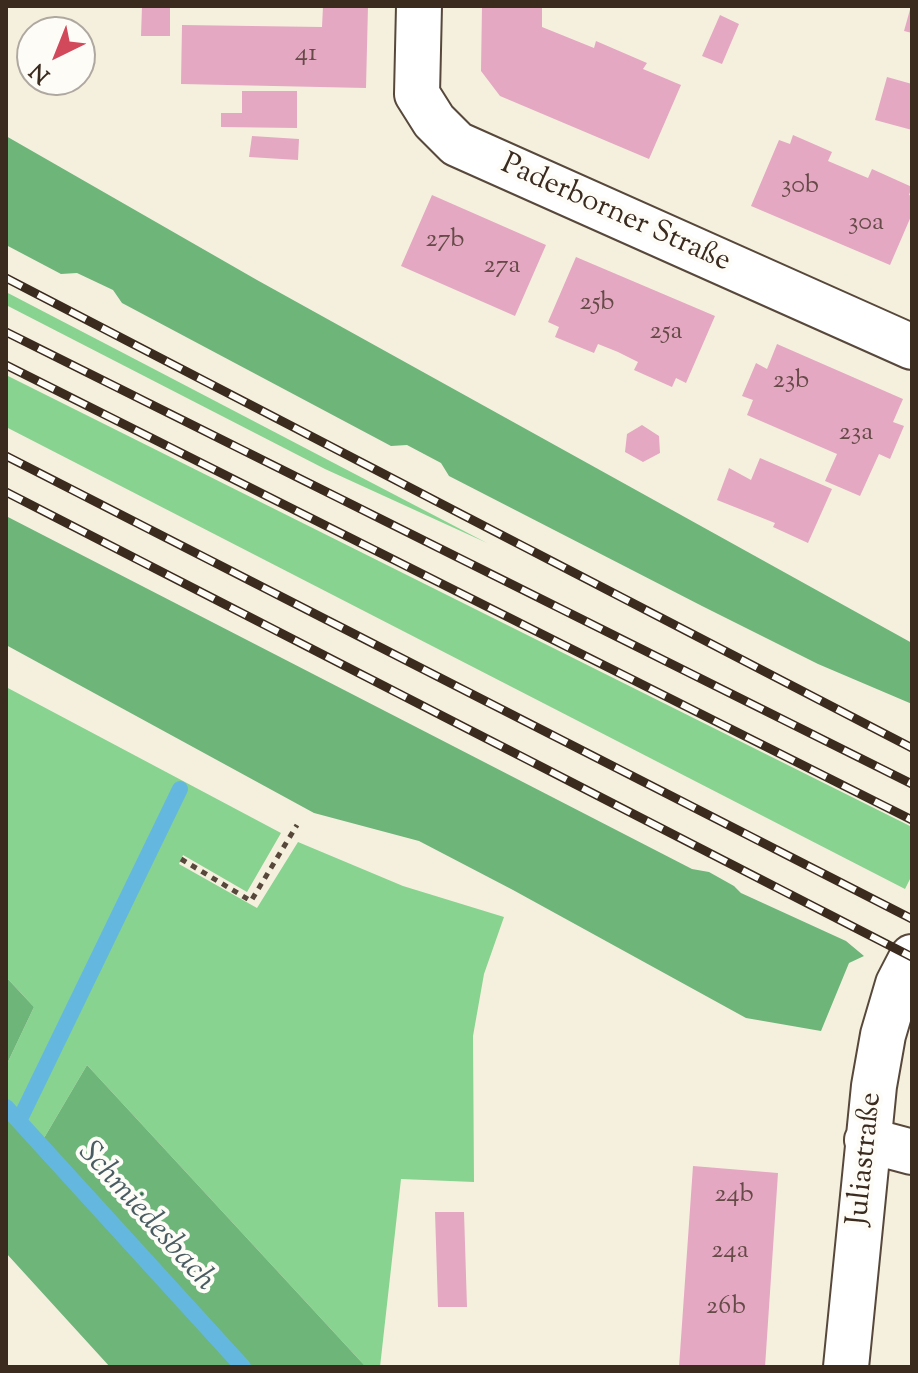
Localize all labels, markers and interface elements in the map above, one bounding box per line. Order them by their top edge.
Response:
north arrow [16,16,96,96]
house number: 41 [295,40,317,72]
text: N [24,54,58,90]
street label: Paderborner Straße [495,148,735,282]
house number: 30b [781,172,819,204]
house number: 30a [848,209,884,241]
house number: 27b [425,226,465,258]
house number: 27a [483,252,521,284]
house number: 25b [579,289,615,321]
house number: 25a [649,318,683,350]
house number: 23b [773,367,809,399]
house number: 23a [839,419,873,451]
street label: Juliastraße [842,1091,892,1227]
water label: Schmiedesbach [68,1136,222,1300]
house number: 24b [714,1181,754,1213]
house number: 24a [711,1237,749,1269]
house number: 26b [706,1293,746,1325]

